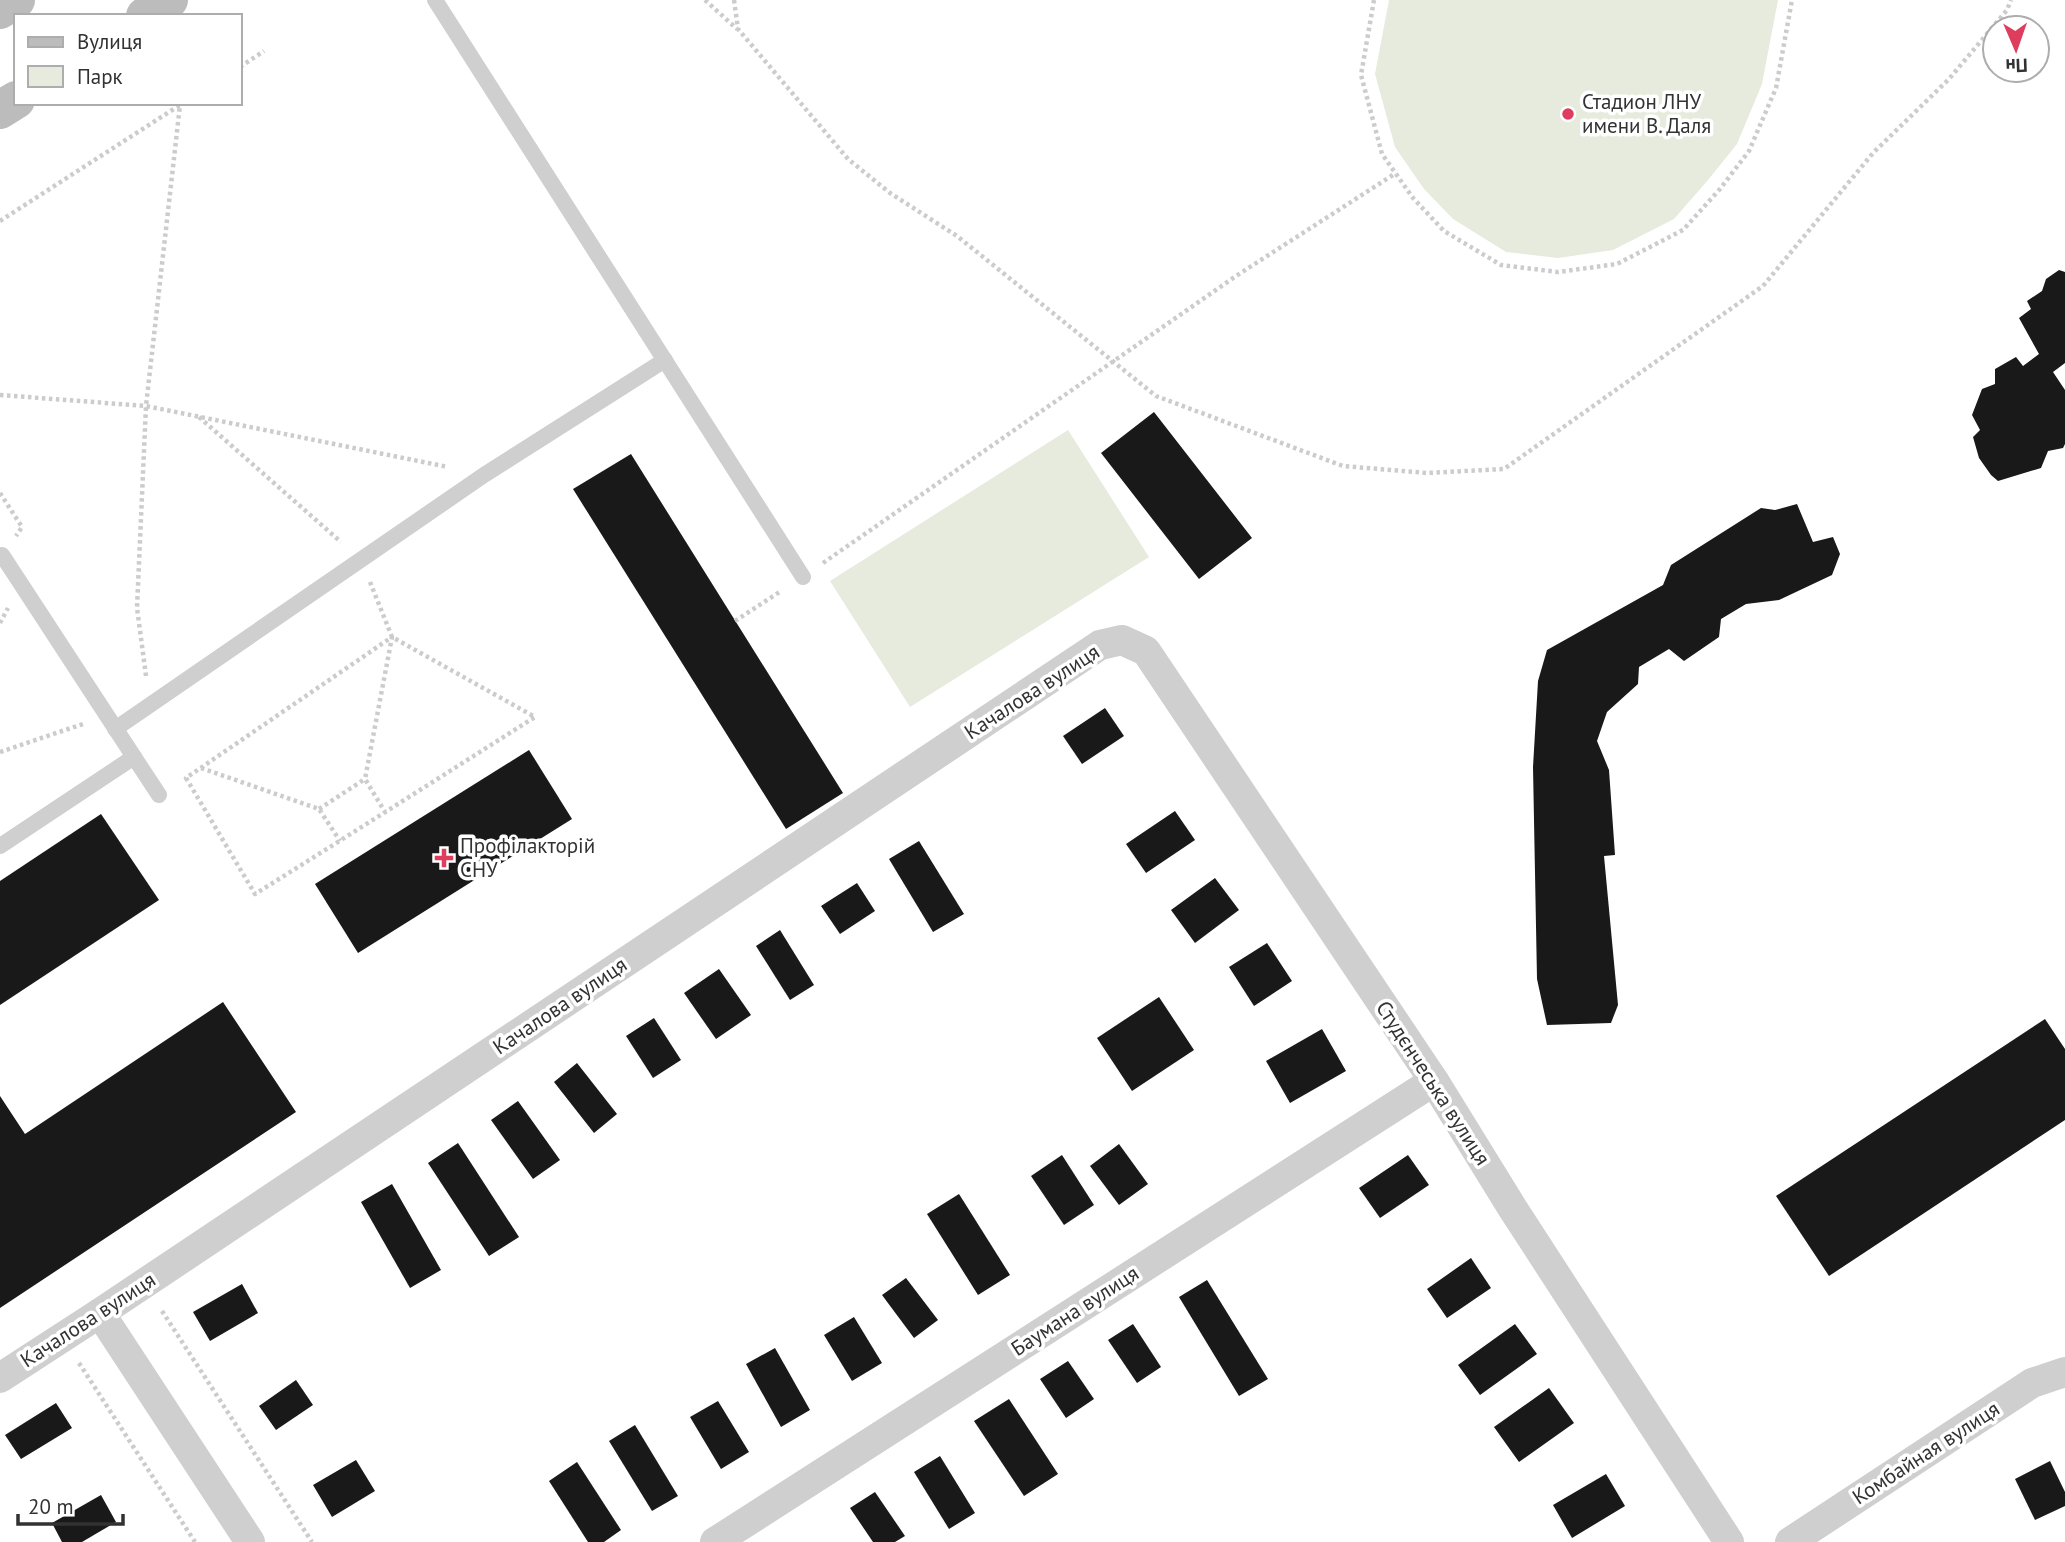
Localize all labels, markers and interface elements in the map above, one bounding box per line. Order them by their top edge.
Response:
legend [14,14,242,105]
north arrow [1981,14,2051,84]
text: Вулиця [77,28,142,55]
text: Пн [2005,54,2028,78]
text: Парк [77,63,123,90]
place label: Стадион ЛНУ имени В. Даля [1582,88,1711,139]
marker: Стадион ЛНУ имени В. Даля [1560,106,1576,122]
street label: Качалова вулиця [959,638,1104,745]
place label: Профілакторій СНУ [460,832,595,883]
marker: Профілакторій СНУ [434,848,454,868]
street label: Качалова вулиця [488,951,632,1060]
street label: Студєнчеська вулиця [1370,995,1497,1170]
street label: Баумана вулиця [1006,1259,1144,1362]
street label: Качалова вулиця [15,1266,160,1373]
street label: Комбайная вулиця [1847,1395,2004,1510]
scale bar [18,1482,122,1526]
text: 20 m [28,1493,74,1520]

